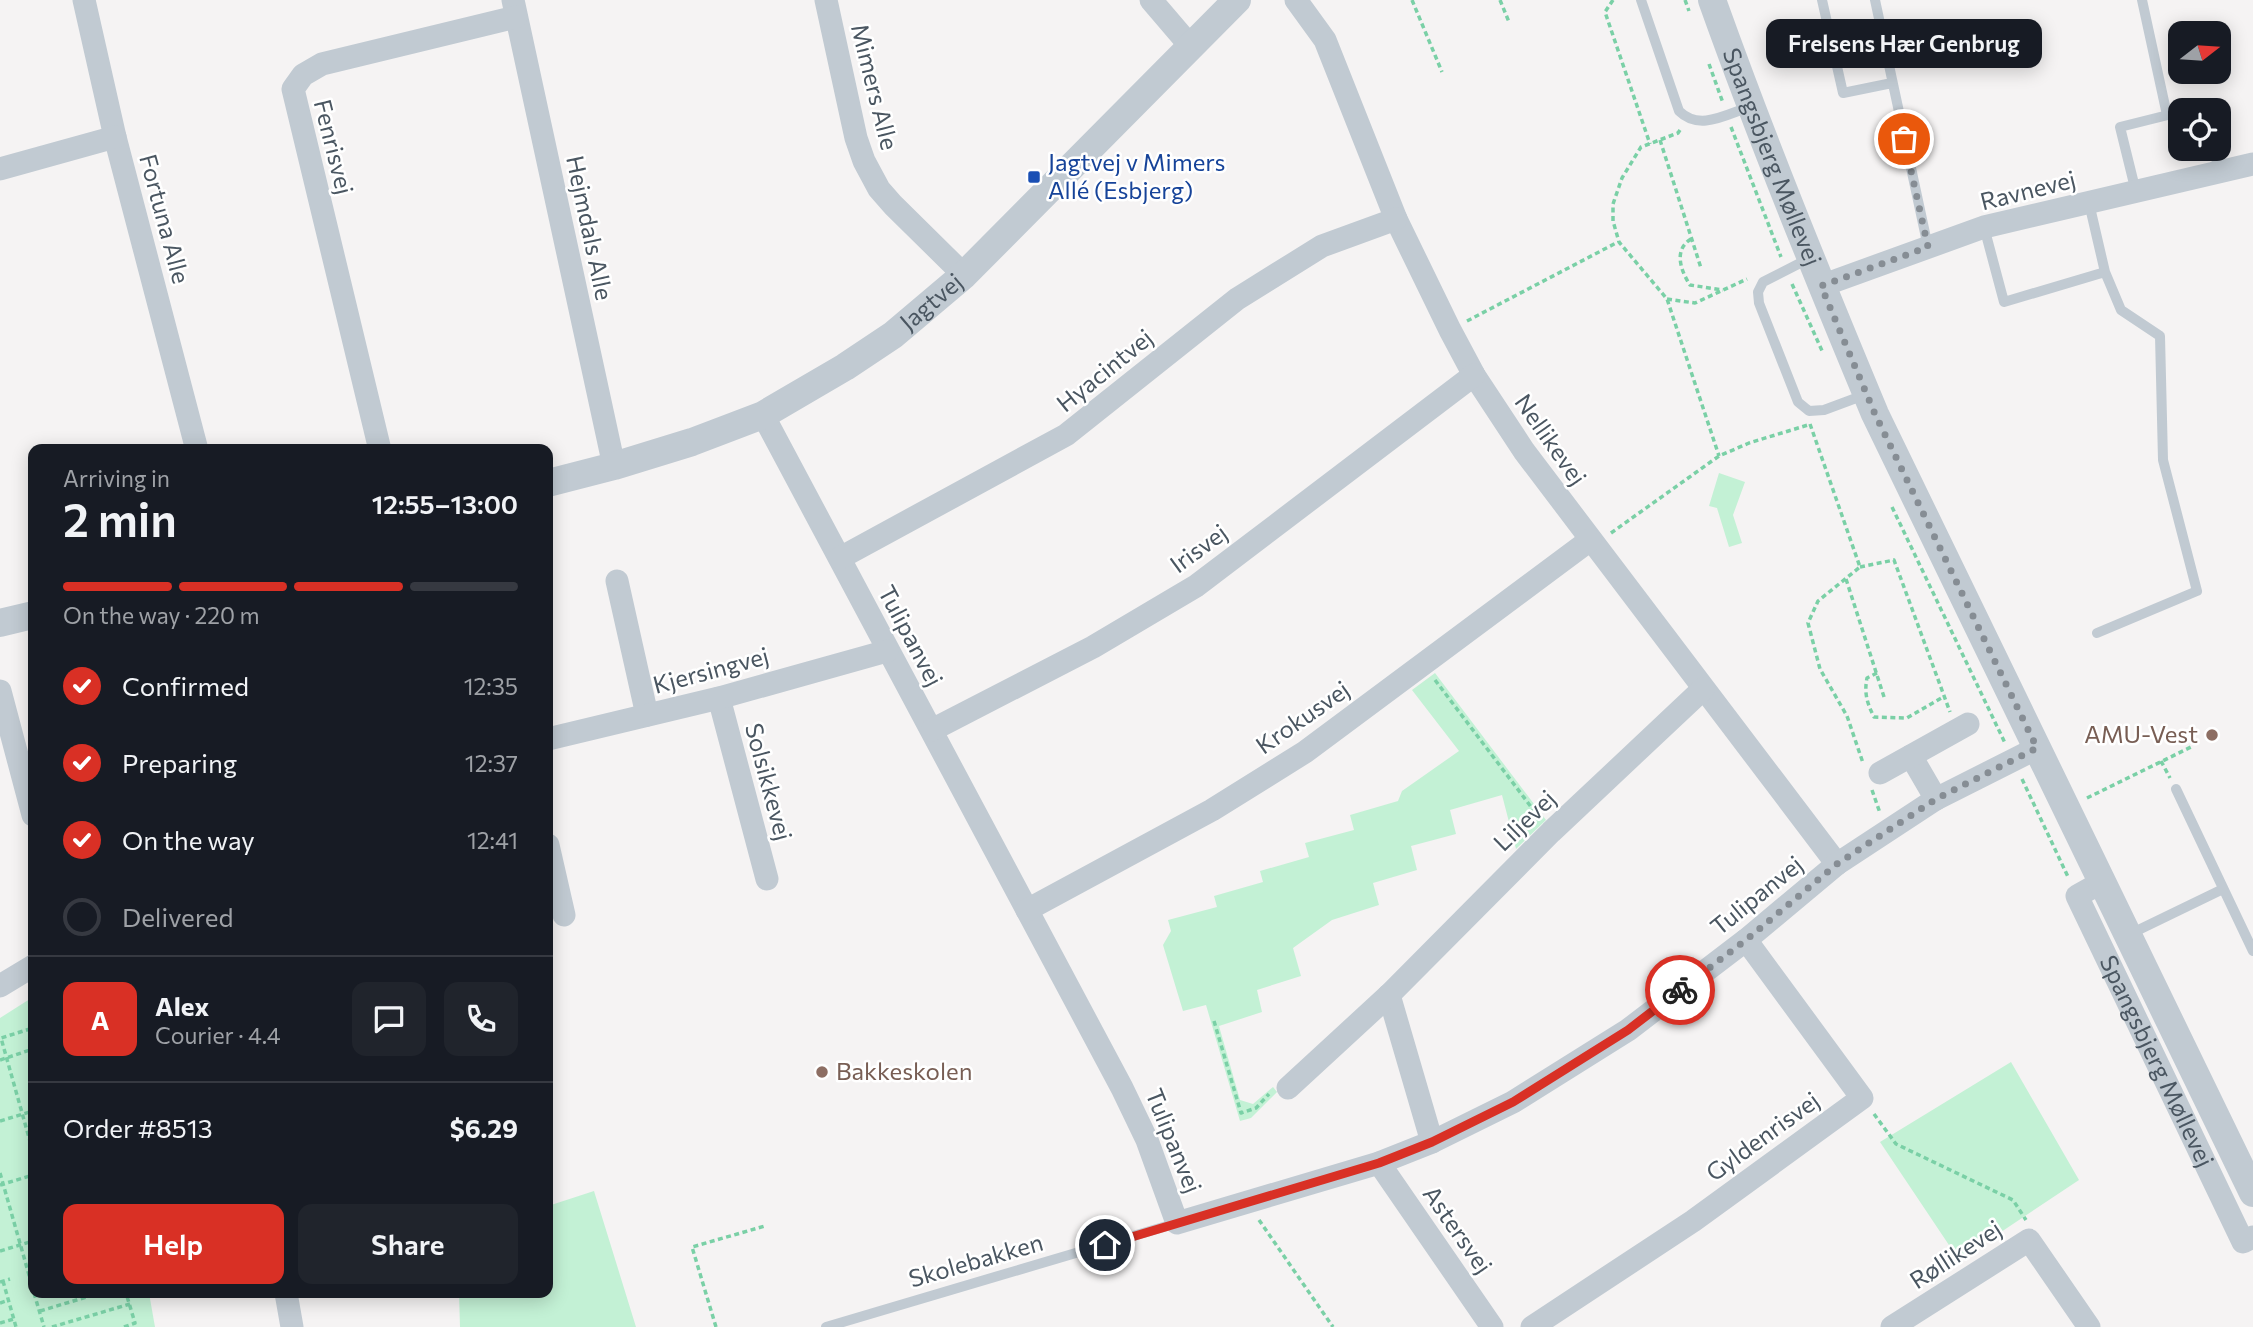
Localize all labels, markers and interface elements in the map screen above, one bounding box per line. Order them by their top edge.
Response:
callout: Frelsens Hær Genbrug [1766,20,2042,69]
street label: Mimers Alle [846,21,905,153]
north arrow [2168,21,2231,84]
map controls [2168,21,2231,161]
text: Frelsens Hær Genbrug [1788,29,2020,57]
street label: Spangsbjerg Møllevej [1718,44,1828,270]
street label: Fenrisvej [309,96,360,197]
button: locate [2168,98,2231,161]
pin [1874,109,1934,169]
icon: bag [1885,120,1923,158]
place label: Jagtvej v Mimers Allé (Esbjerg) [1048,147,1225,204]
street label: Fortuna Alle [134,151,197,286]
street label: Hejmdals Alle [561,153,620,303]
street label: Ravnevej [1977,164,2078,215]
marker: Jagtvej v Mimers Allé (Esbjerg) [1026,169,1042,185]
street label: Jagtvej [893,267,968,336]
street label: Hyacintvej [1050,322,1158,417]
street label: Nellikevej [1509,388,1593,490]
text: Arriving in [63,464,170,492]
text: 12:55–13:00 [372,488,518,519]
text: 2 min [63,490,177,546]
street label: Irisvej [1164,517,1232,578]
street label: Tulipanvej [873,580,950,691]
text: On the way · 220 m [63,601,260,629]
street label: Kjersingvej [650,640,772,699]
icon: check [63,667,101,705]
text: Confirmed [122,670,249,701]
text: 12:35 [464,672,518,700]
street label: Krokusvej [1250,674,1354,759]
place label: AMU-Vest [2084,719,2198,748]
street label: Solsikkevej [740,720,799,843]
marker: AMU-Vest [2204,727,2220,743]
icon: check [63,744,101,782]
text: Preparing [122,747,237,778]
text: 12:37 [465,749,518,777]
street label: Liljevej [1487,783,1561,856]
icon: check [63,821,101,859]
text: On the way [122,824,255,855]
text: 12:41 [467,826,518,854]
street label: Tulipanvej [1704,849,1808,941]
text: Delivered [122,901,233,932]
street label: Spangsbjerg Møllevej [2095,950,2221,1171]
courier [1645,955,1715,1025]
icon: bike [1661,971,1699,1009]
button: chat [352,982,426,1056]
button: phone [444,982,518,1056]
text: Alex [155,990,209,1021]
text: A [91,1004,109,1035]
text: Courier · 4.4 [155,1021,281,1049]
place label: Bakkeskolen [836,1056,972,1085]
marker: Bakkeskolen [814,1064,830,1080]
street label: Tulipanvej [1140,1084,1208,1197]
street label: Gyldenrisvej [1700,1085,1824,1187]
text: Order #8513 [63,1112,213,1143]
text: $6.29 [450,1112,518,1143]
street label: Astersvej [1418,1180,1499,1279]
button: Help [63,1204,284,1284]
button: Share [298,1204,518,1284]
street label: Røllikevej [1904,1213,2006,1294]
pin [1075,1215,1135,1275]
icon: home [1086,1226,1124,1264]
street label: Skolebakken [905,1227,1046,1293]

